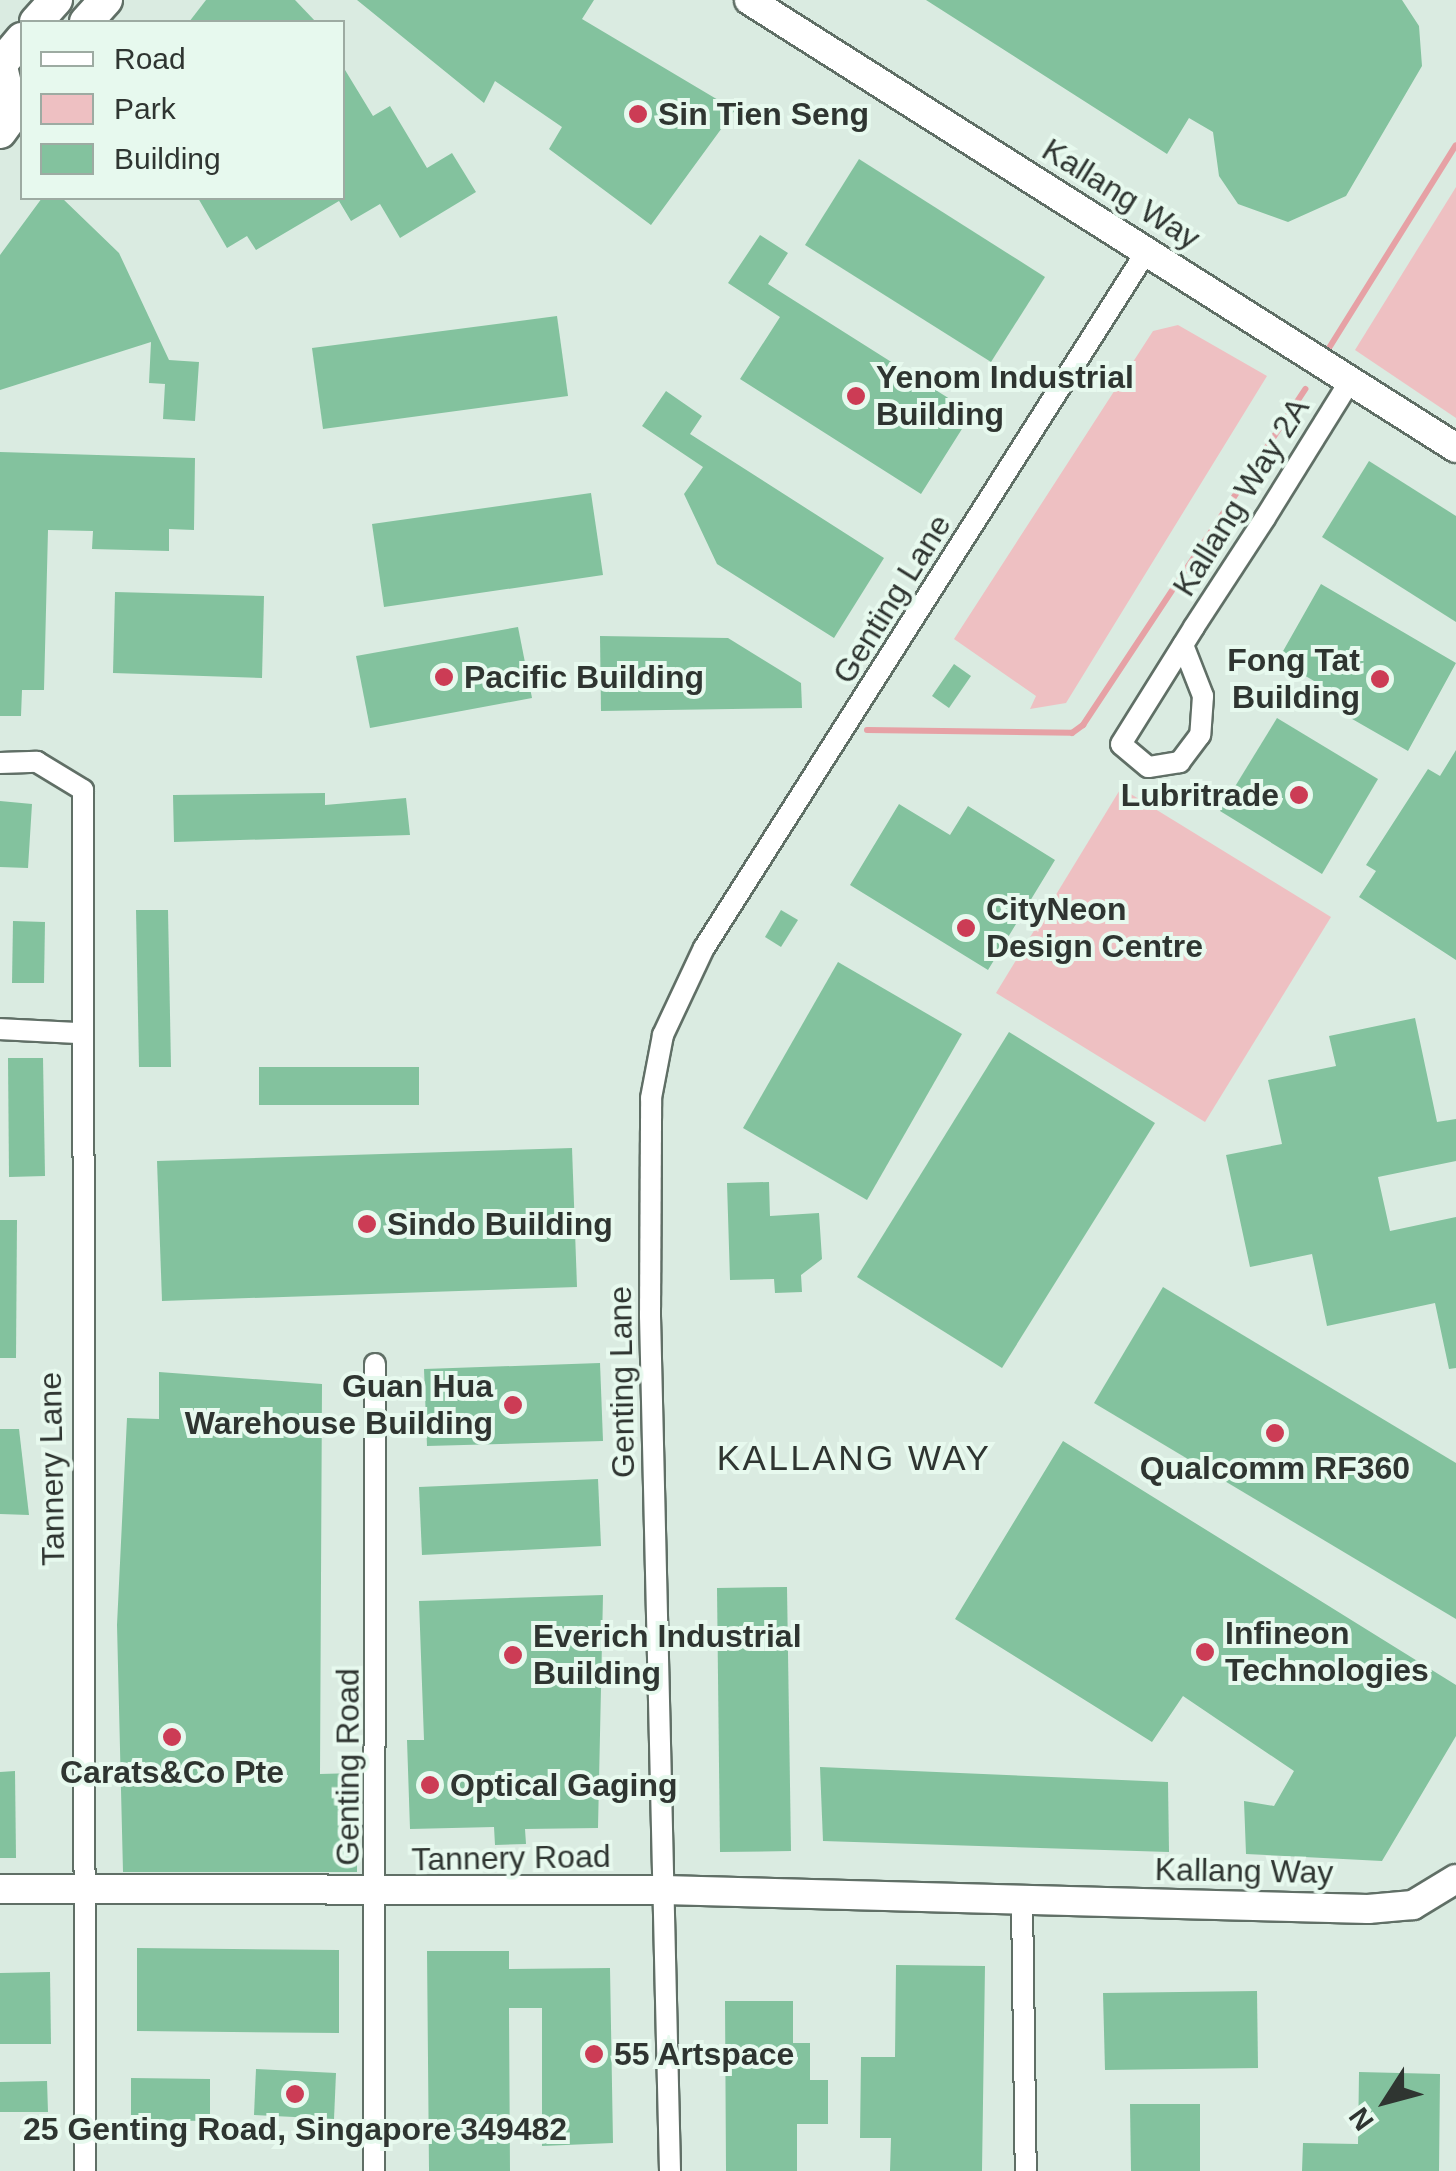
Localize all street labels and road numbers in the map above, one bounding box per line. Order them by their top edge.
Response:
street label: Kallang Way [1035,130,1207,258]
street label: Kallang Way 2A [1165,391,1317,603]
street label: Genting Lane [825,507,959,691]
street label: Genting Lane [601,1286,643,1478]
street label: Tannery Lane [31,1372,73,1566]
street label: Genting Road [329,1668,367,1866]
street label: Tannery Road [411,1837,611,1879]
street label: Kallang Way [1154,1850,1334,1892]

